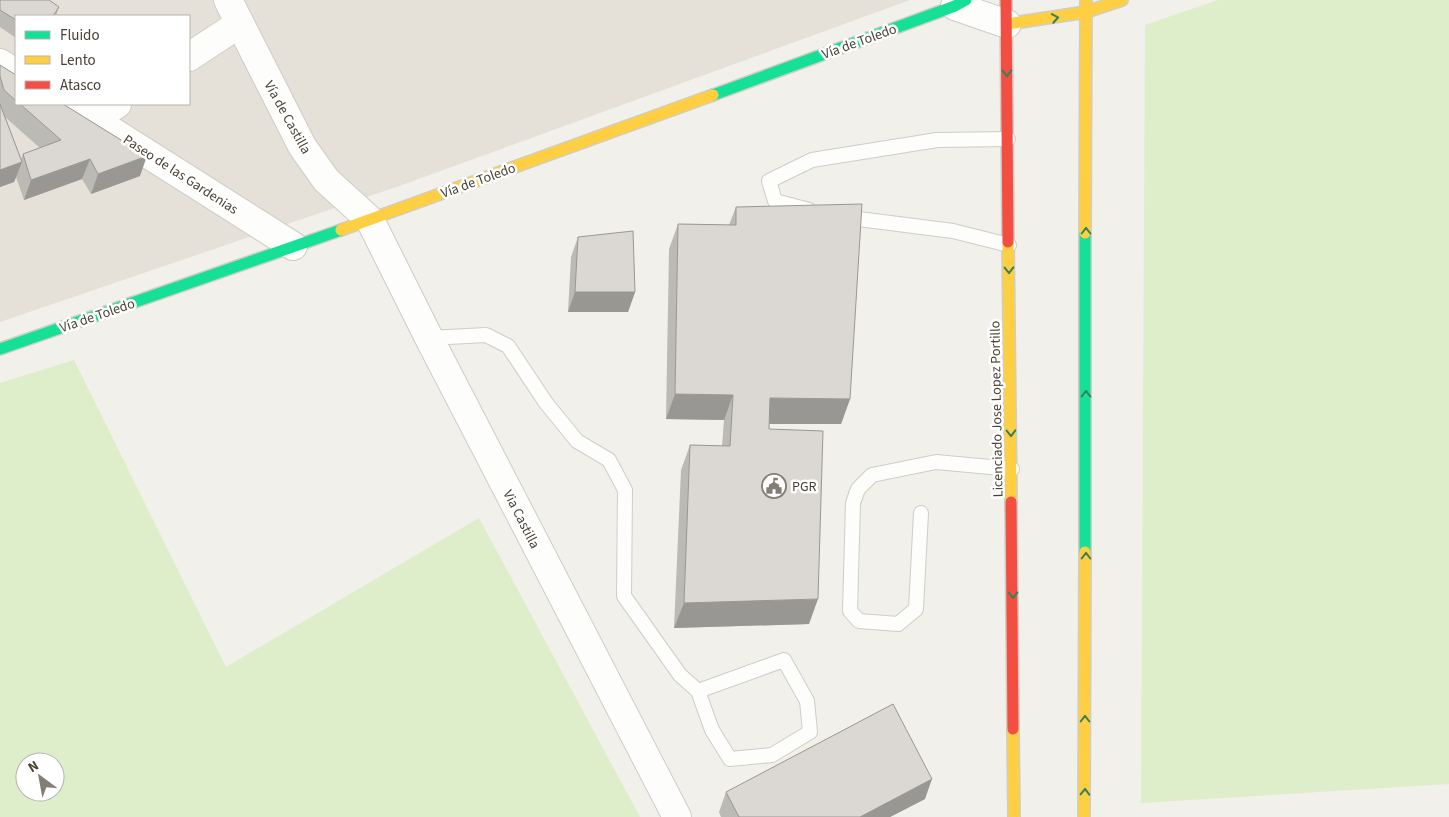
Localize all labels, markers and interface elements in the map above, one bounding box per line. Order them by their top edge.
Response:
one-way arrow [1050,13,1059,23]
legend [15,15,190,105]
street label: Vía de Toledo [819,19,900,65]
text: Fluido [60,25,100,46]
text: Lento [60,50,96,71]
one-way arrow [1002,69,1012,77]
text: Atasco [60,75,101,96]
street label: Vía de Castilla [259,77,316,158]
street label: Paseo de las Gardenias [119,130,242,220]
street label: Vía de Toledo [438,158,519,204]
one-way arrow [1081,227,1091,235]
one-way arrow [1004,266,1014,274]
street label: Vía de Toledo [57,294,138,338]
street label: Licenciado Jose Lopez Portillo [985,321,1009,497]
one-way arrow [1081,390,1091,398]
one-way arrow [1006,429,1016,437]
public building icon: PGR [761,473,787,499]
place label: PGR [792,477,817,497]
street label: Via Castilla [498,487,544,552]
one-way arrow [1081,552,1091,560]
one-way arrow [1008,592,1018,599]
one-way arrow [1080,715,1090,722]
north arrow [15,752,65,802]
text: N [24,756,43,778]
one-way arrow [1080,788,1090,796]

